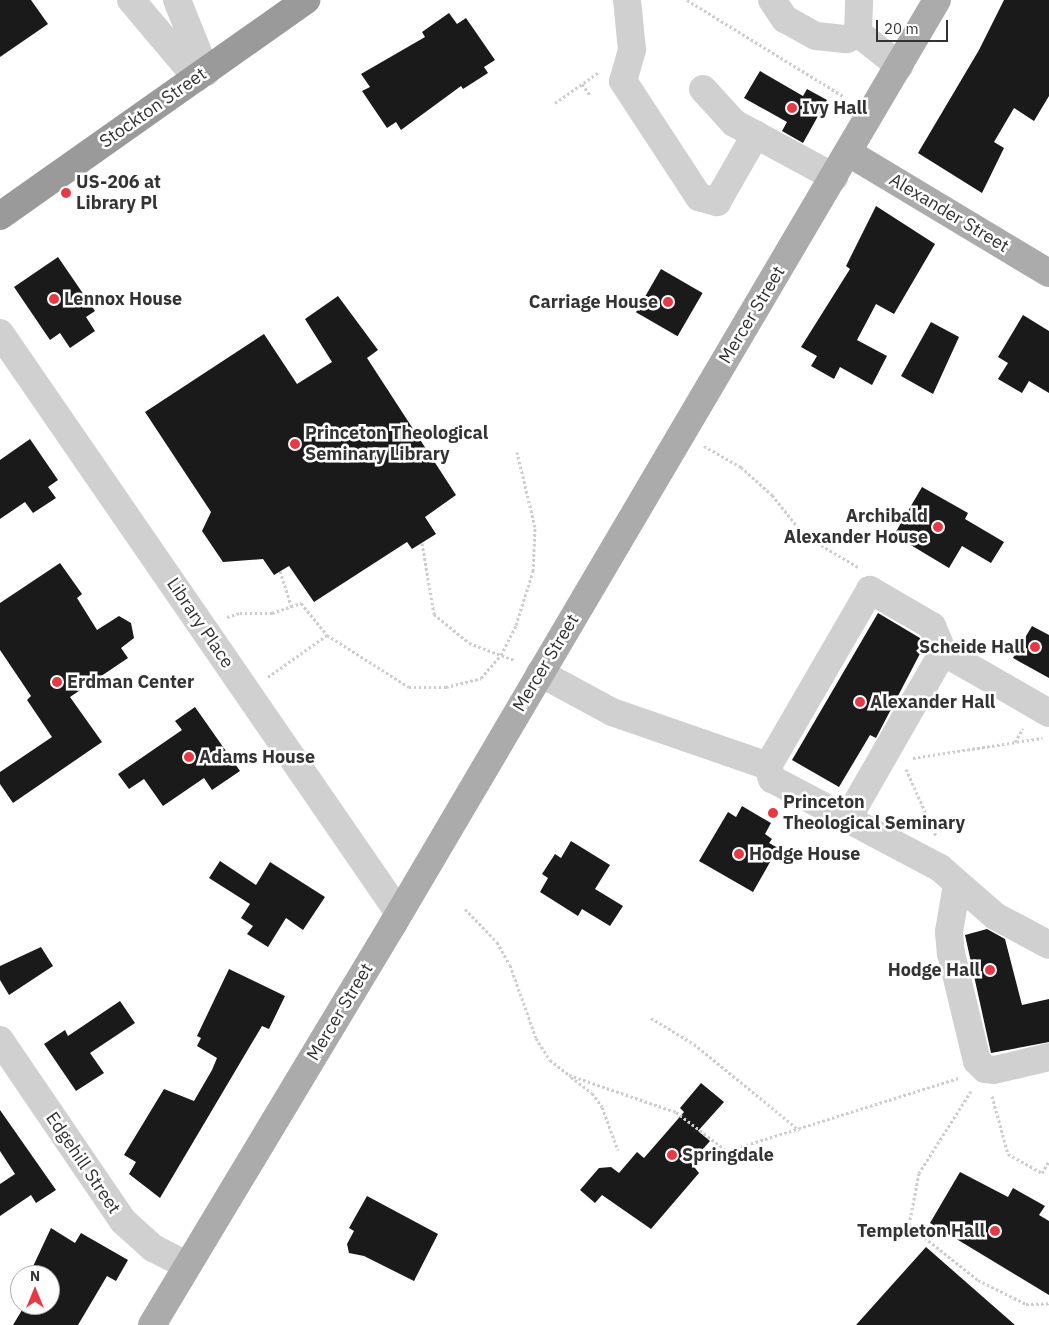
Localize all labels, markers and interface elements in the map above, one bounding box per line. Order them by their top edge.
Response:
scale bar [879,10,952,42]
text: 20 m [884,19,919,38]
street label: Stockton Street [95,63,211,153]
place label: Ivy Hall [802,97,867,119]
marker: Ivy Hall [786,102,798,114]
street label: Alexander Street [885,169,1013,257]
place label: US-206 at Library Pl [76,172,161,214]
marker: US-206 at Library Pl [60,187,72,199]
street label: Mercer Street [714,262,790,368]
place label: Lennox House [64,288,182,310]
place label: Carriage House [529,291,658,313]
marker: Lennox House [48,293,60,305]
marker: Carriage House [662,296,674,308]
place label: Princeton Theological Seminary Library [305,423,488,466]
marker: Princeton Theological Seminary Library [289,438,301,450]
place label: Archibald Alexander House [784,506,928,548]
marker: Archibald Alexander House [932,521,944,533]
street label: Library Place [162,574,238,672]
street label: Mercer Street [508,610,584,716]
place label: Scheide Hall [919,636,1025,658]
marker: Scheide Hall [1029,641,1041,653]
place label: Erdman Center [67,671,194,693]
marker: Erdman Center [51,676,63,688]
place label: Alexander Hall [870,691,995,713]
marker: Alexander Hall [854,696,866,708]
place label: Adams House [199,746,315,768]
marker: Adams House [183,751,195,763]
place label: Princeton Theological Seminary [783,792,965,834]
marker: Princeton Theological Seminary [767,807,779,819]
place label: Hodge House [749,843,860,865]
marker: Hodge House [733,848,745,860]
street label: Mercer Street [302,959,378,1065]
place label: Hodge Hall [888,959,980,981]
marker: Hodge Hall [984,964,996,976]
street label: Edgehill Street [41,1108,125,1218]
place label: Springdale [682,1144,774,1166]
marker: Springdale [666,1149,678,1161]
place label: Templeton Hall [857,1220,985,1242]
marker: Templeton Hall [989,1225,1001,1237]
north arrow [10,1265,60,1315]
text: N [30,1267,40,1285]

